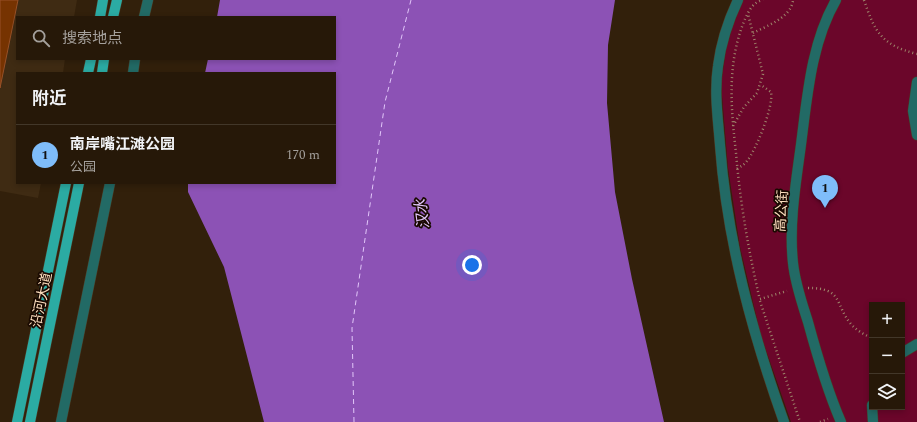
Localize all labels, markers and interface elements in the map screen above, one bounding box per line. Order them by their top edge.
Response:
search box [16,16,336,60]
icon: search [30,27,52,49]
text: 搜索地点 [62,27,122,50]
text: 附近 [32,86,66,112]
text: 南岸嘴江滩公园 [70,133,175,156]
text: 1 [41,145,49,165]
text: 170 m [286,145,320,165]
text: 公园 [70,157,96,177]
pin: 1 [812,175,838,208]
street label: 高公街 [770,189,793,233]
water label: 汉水 [409,197,436,230]
your location [462,255,482,275]
street label: 沿河大道 [25,271,58,330]
map controls [869,302,905,410]
button: + [869,302,905,338]
button: − [869,338,905,374]
button: layers [869,374,905,410]

